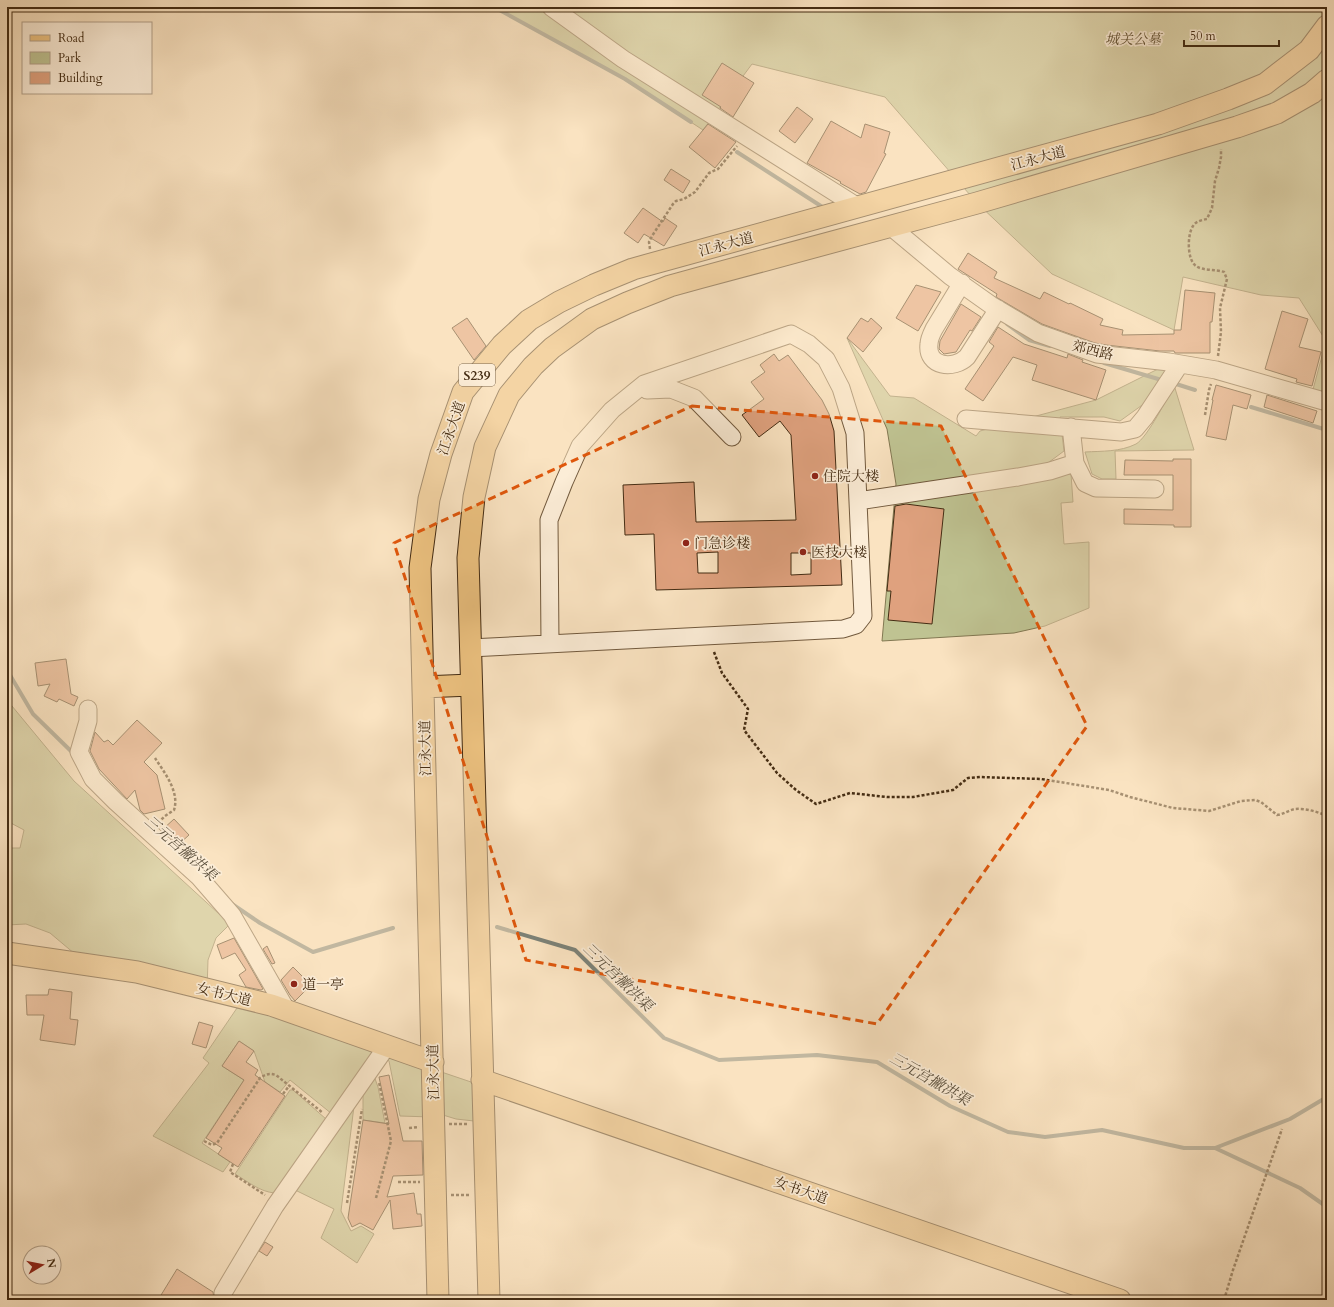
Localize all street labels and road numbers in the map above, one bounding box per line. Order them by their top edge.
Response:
street label: 江永大道 [1009,142,1068,175]
street label: 江永大道 [697,228,756,261]
street label: 郊西路 [1070,336,1116,365]
road number: S239 [459,364,495,386]
street label: 江永大道 [433,399,470,458]
street label: 江永大道 [416,720,435,776]
street label: 女书大道 [194,978,253,1010]
street label: 江永大道 [424,1044,443,1100]
street label: 女书大道 [771,1172,830,1209]

